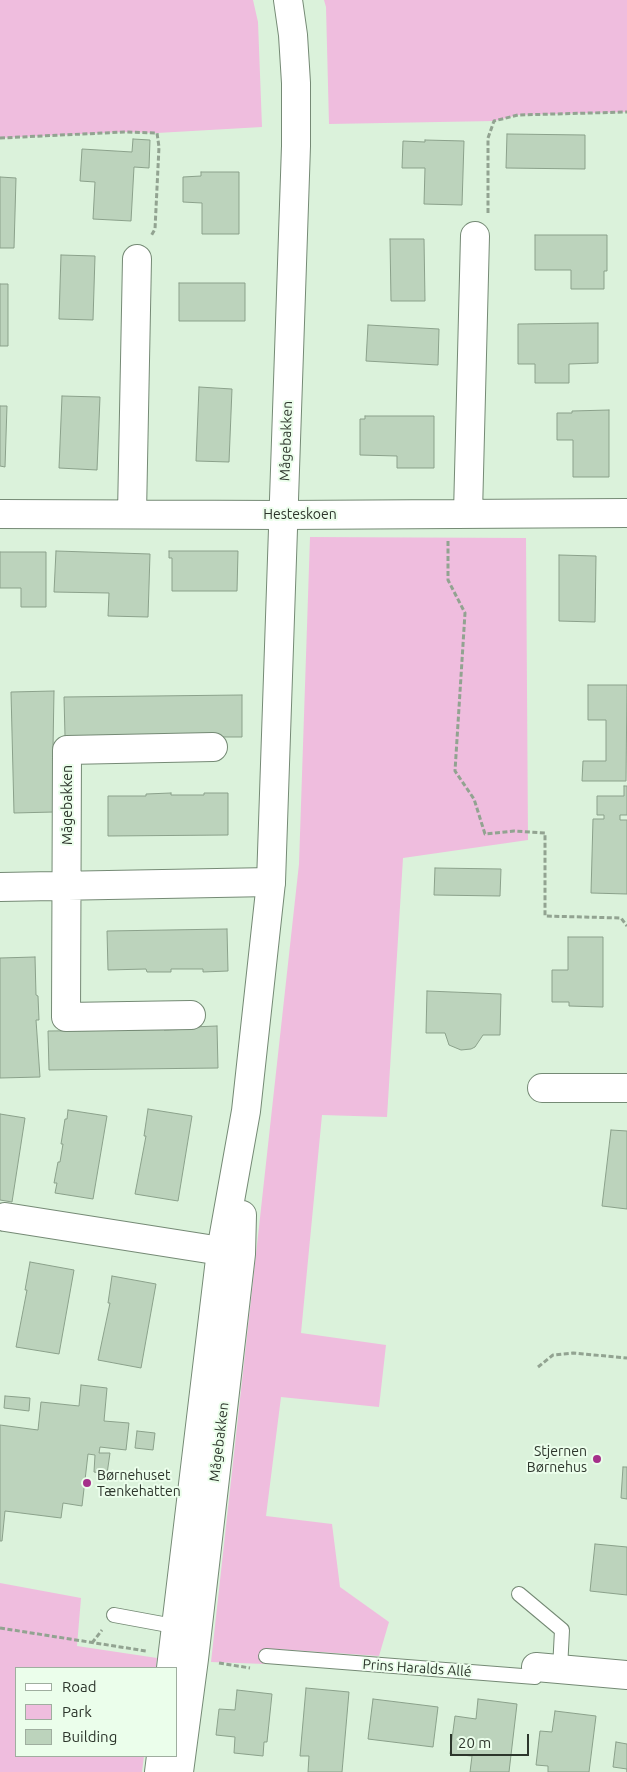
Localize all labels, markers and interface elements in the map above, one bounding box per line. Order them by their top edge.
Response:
street label: Mågebakken [276,401,296,481]
street label: Hesteskoen [263,506,337,522]
street label: Mågebakken [59,765,75,845]
street label: Mågebakken [206,1401,232,1483]
place label: Stjernen Børnehus [527,1443,587,1475]
marker: Stjernen Børnehus [591,1453,603,1465]
place label: Børnehuset Tænkehatten [97,1467,181,1500]
marker: Børnehuset Tænkehatten [81,1477,93,1489]
street label: Prins Haralds Allé [362,1656,472,1680]
legend [15,1667,178,1757]
text: Road [62,1678,97,1695]
text: Park [62,1703,92,1720]
scale bar [452,1724,531,1756]
text: Building [62,1728,117,1745]
text: 20 m [458,1734,491,1751]

